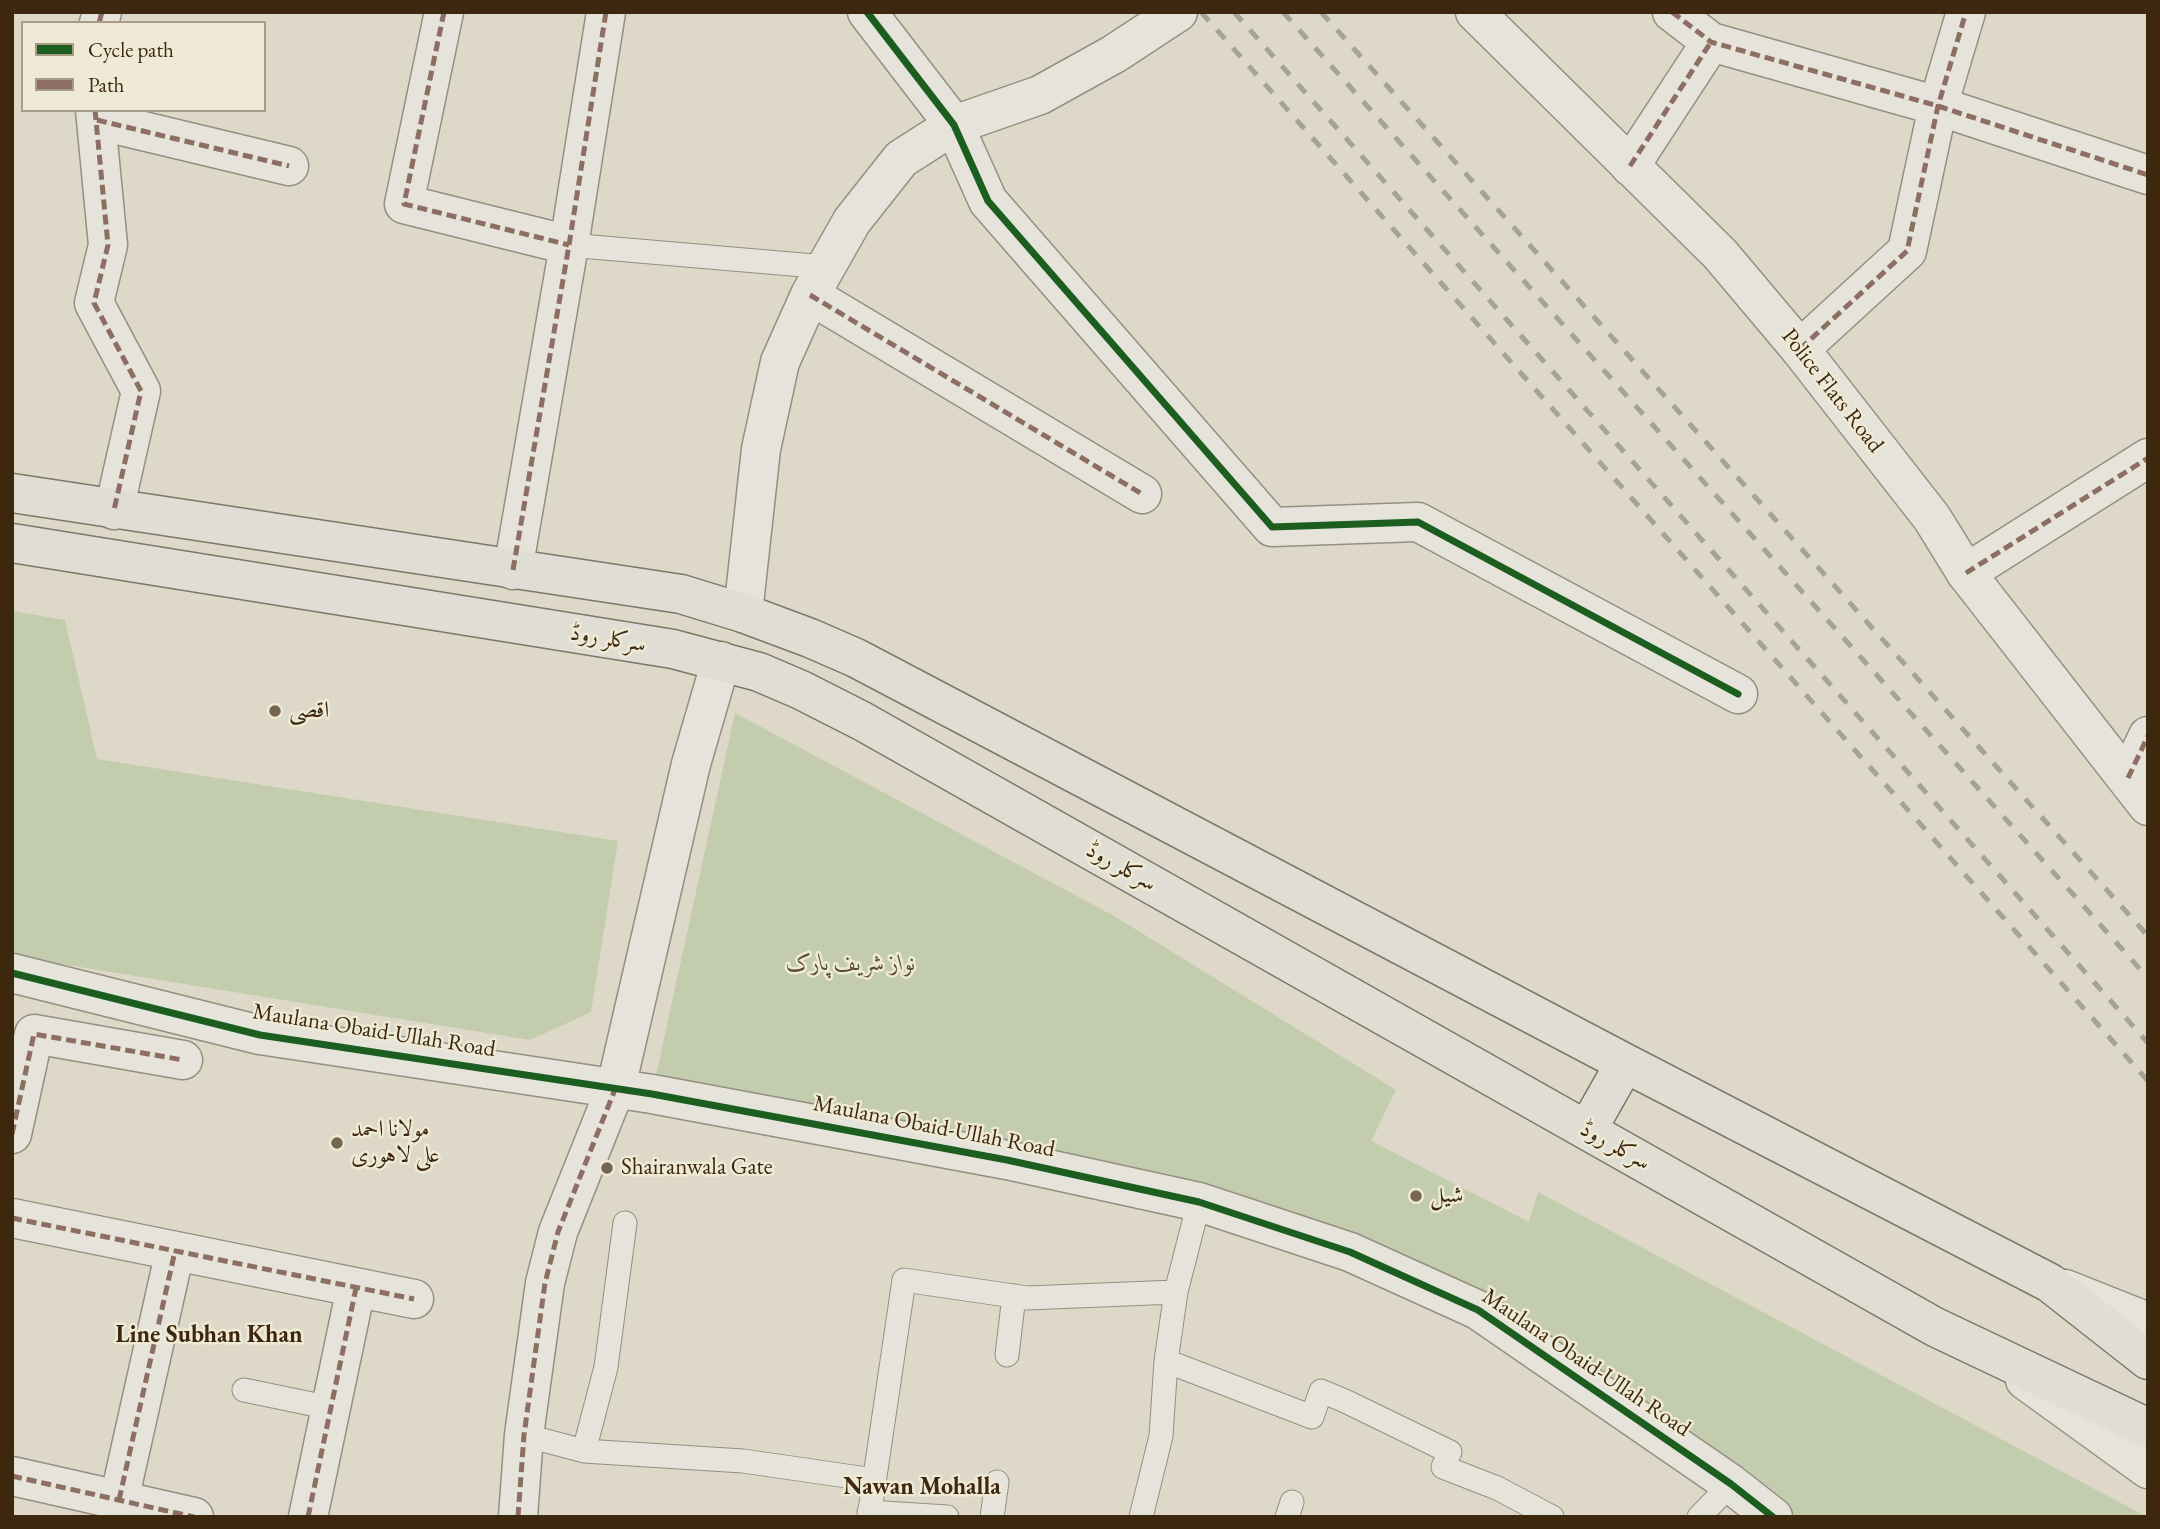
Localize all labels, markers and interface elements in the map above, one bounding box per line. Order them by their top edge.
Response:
legend [21,21,266,112]
text: Cycle path [88,36,174,63]
text: Path [88,71,124,98]
street label: Police Flats Road [1775,323,1889,459]
street label: سرکلر روڈ [568,619,648,659]
place label: اقصی [289,697,329,725]
marker: اقصی [267,703,283,719]
street label: سرکلر روڈ [1081,836,1161,898]
park label: نواز شریف پارک [786,950,916,978]
street label: Maulana Obaid-Ullah Road [251,998,497,1064]
street label: Maulana Obaid-Ullah Road [811,1090,1057,1164]
street label: سرکلر روڈ [1575,1115,1655,1177]
place label: مولانا احمد علی لاہوری [351,1116,440,1170]
marker: مولانا احمد علی لاہوری [329,1135,345,1151]
place label: Shairanwala Gate [621,1154,773,1182]
marker: Shairanwala Gate [599,1160,615,1176]
place label: شیل [1430,1182,1463,1210]
marker: شیل [1408,1188,1424,1204]
street label: Maulana Obaid-Ullah Road [1476,1283,1696,1443]
district label: Line Subhan Khan [115,1321,303,1349]
district label: Nawan Mohalla [843,1473,1001,1501]

